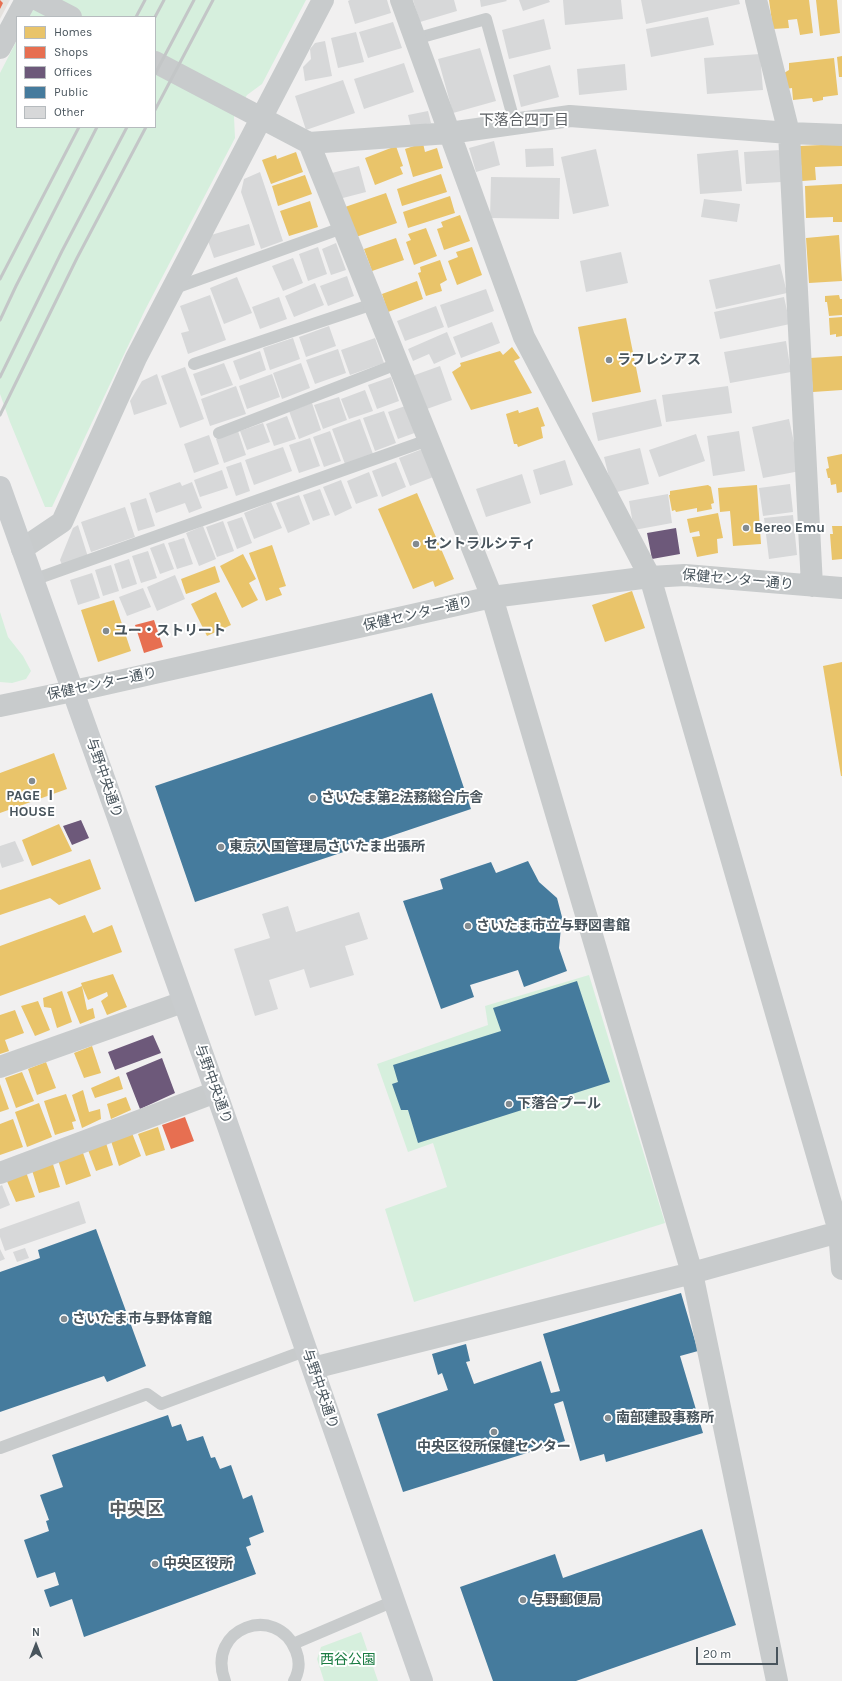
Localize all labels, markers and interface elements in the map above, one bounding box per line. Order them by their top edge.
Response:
legend [16,16,156,128]
text: Homes [54,25,92,39]
text: Shops [54,45,88,59]
text: Offices [54,65,92,79]
text: Public [54,85,88,99]
text: Other [54,105,84,119]
district label: 下落合四丁目 [479,112,569,130]
place label: ラフレシアス [617,352,701,368]
marker: ラフレシアス [604,355,614,365]
place label: Bereo Emu [754,520,825,536]
marker: Bereo Emu [741,523,751,533]
place label: セントラルシティ [424,536,536,552]
marker: セントラルシティ [411,539,421,549]
street label: 保健センター通り [681,567,795,593]
street label: 保健センター通り [362,593,474,635]
place label: ユー・ストリート [114,623,226,639]
marker: ユー・ストリート [101,626,111,636]
street label: 保健センター通り [45,664,159,704]
street label: 与野中央通り [82,736,126,820]
marker: PAGE Ⅰ HOUSE [27,776,37,786]
place label: PAGE Ⅰ HOUSE [6,788,58,820]
place label: さいたま第2法務総合庁舎 [321,790,483,806]
marker: さいたま第2法務総合庁舎 [308,793,318,803]
place label: 東京入国管理局さいたま出張所 [229,839,425,855]
marker: 東京入国管理局さいたま出張所 [216,842,226,852]
place label: さいたま市立与野図書館 [476,918,630,934]
marker: さいたま市立与野図書館 [463,921,473,931]
street label: 与野中央通り [191,1042,235,1126]
place label: 下落合プール [517,1096,601,1112]
marker: 下落合プール [504,1099,514,1109]
place label: さいたま市与野体育館 [72,1311,212,1327]
marker: さいたま市与野体育館 [59,1314,69,1324]
street label: 与野中央通り [298,1347,342,1431]
place label: 南部建設事務所 [616,1410,714,1426]
marker: 南部建設事務所 [603,1413,613,1423]
marker: 中央区役所保健センター [489,1427,499,1437]
place label: 中央区役所保健センター [417,1439,571,1455]
district label: 中央区 [109,1499,163,1521]
place label: 中央区役所 [163,1556,233,1572]
marker: 中央区役所 [150,1559,160,1569]
place label: 与野郵便局 [531,1592,601,1608]
marker: 与野郵便局 [518,1595,528,1605]
north arrow [16,1625,56,1665]
text: N [32,1626,40,1639]
scale bar [698,1639,780,1665]
text: 20 m [703,1647,731,1661]
park label: 西谷公園 [320,1652,376,1668]

